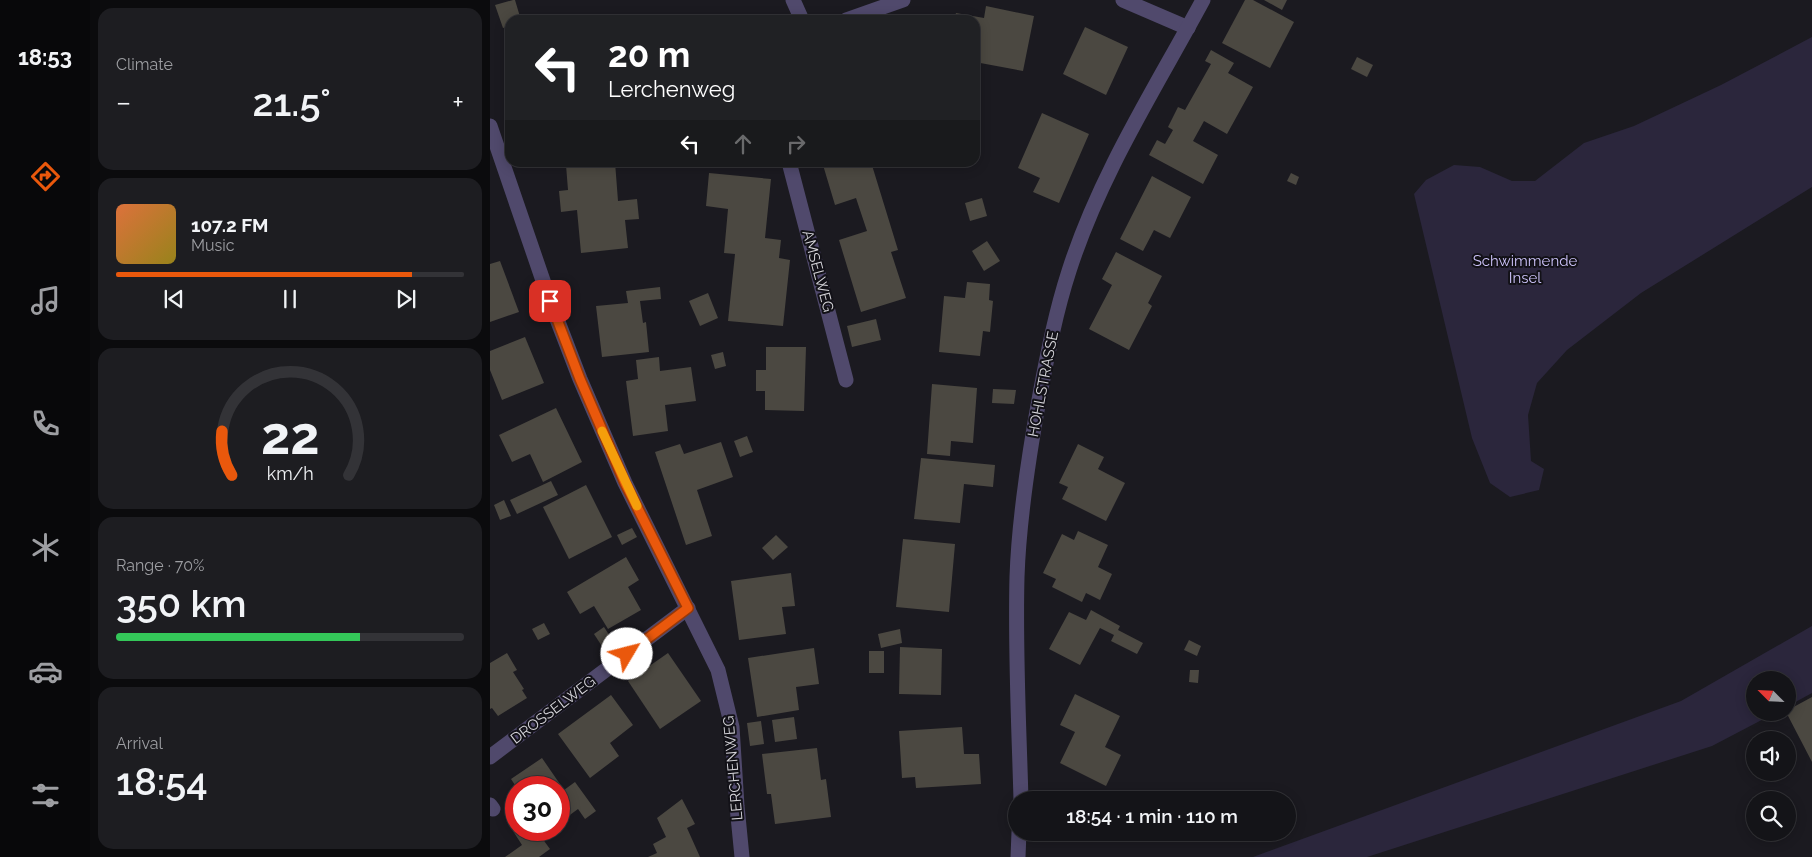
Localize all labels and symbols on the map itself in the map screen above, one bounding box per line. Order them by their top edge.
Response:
street label: AMSELWEG [798,228,838,314]
park label: Schwimmende Insel [1473,252,1578,287]
pin [529,280,571,322]
street label: HOHLSTRASSE [1024,330,1062,438]
position arrow [600,627,652,679]
north arrow [1746,671,1796,721]
street label: DROSSELWEG [507,672,599,748]
street label: LERCHENWEG [719,715,747,821]
speed limit sign: 30 [505,776,570,841]

